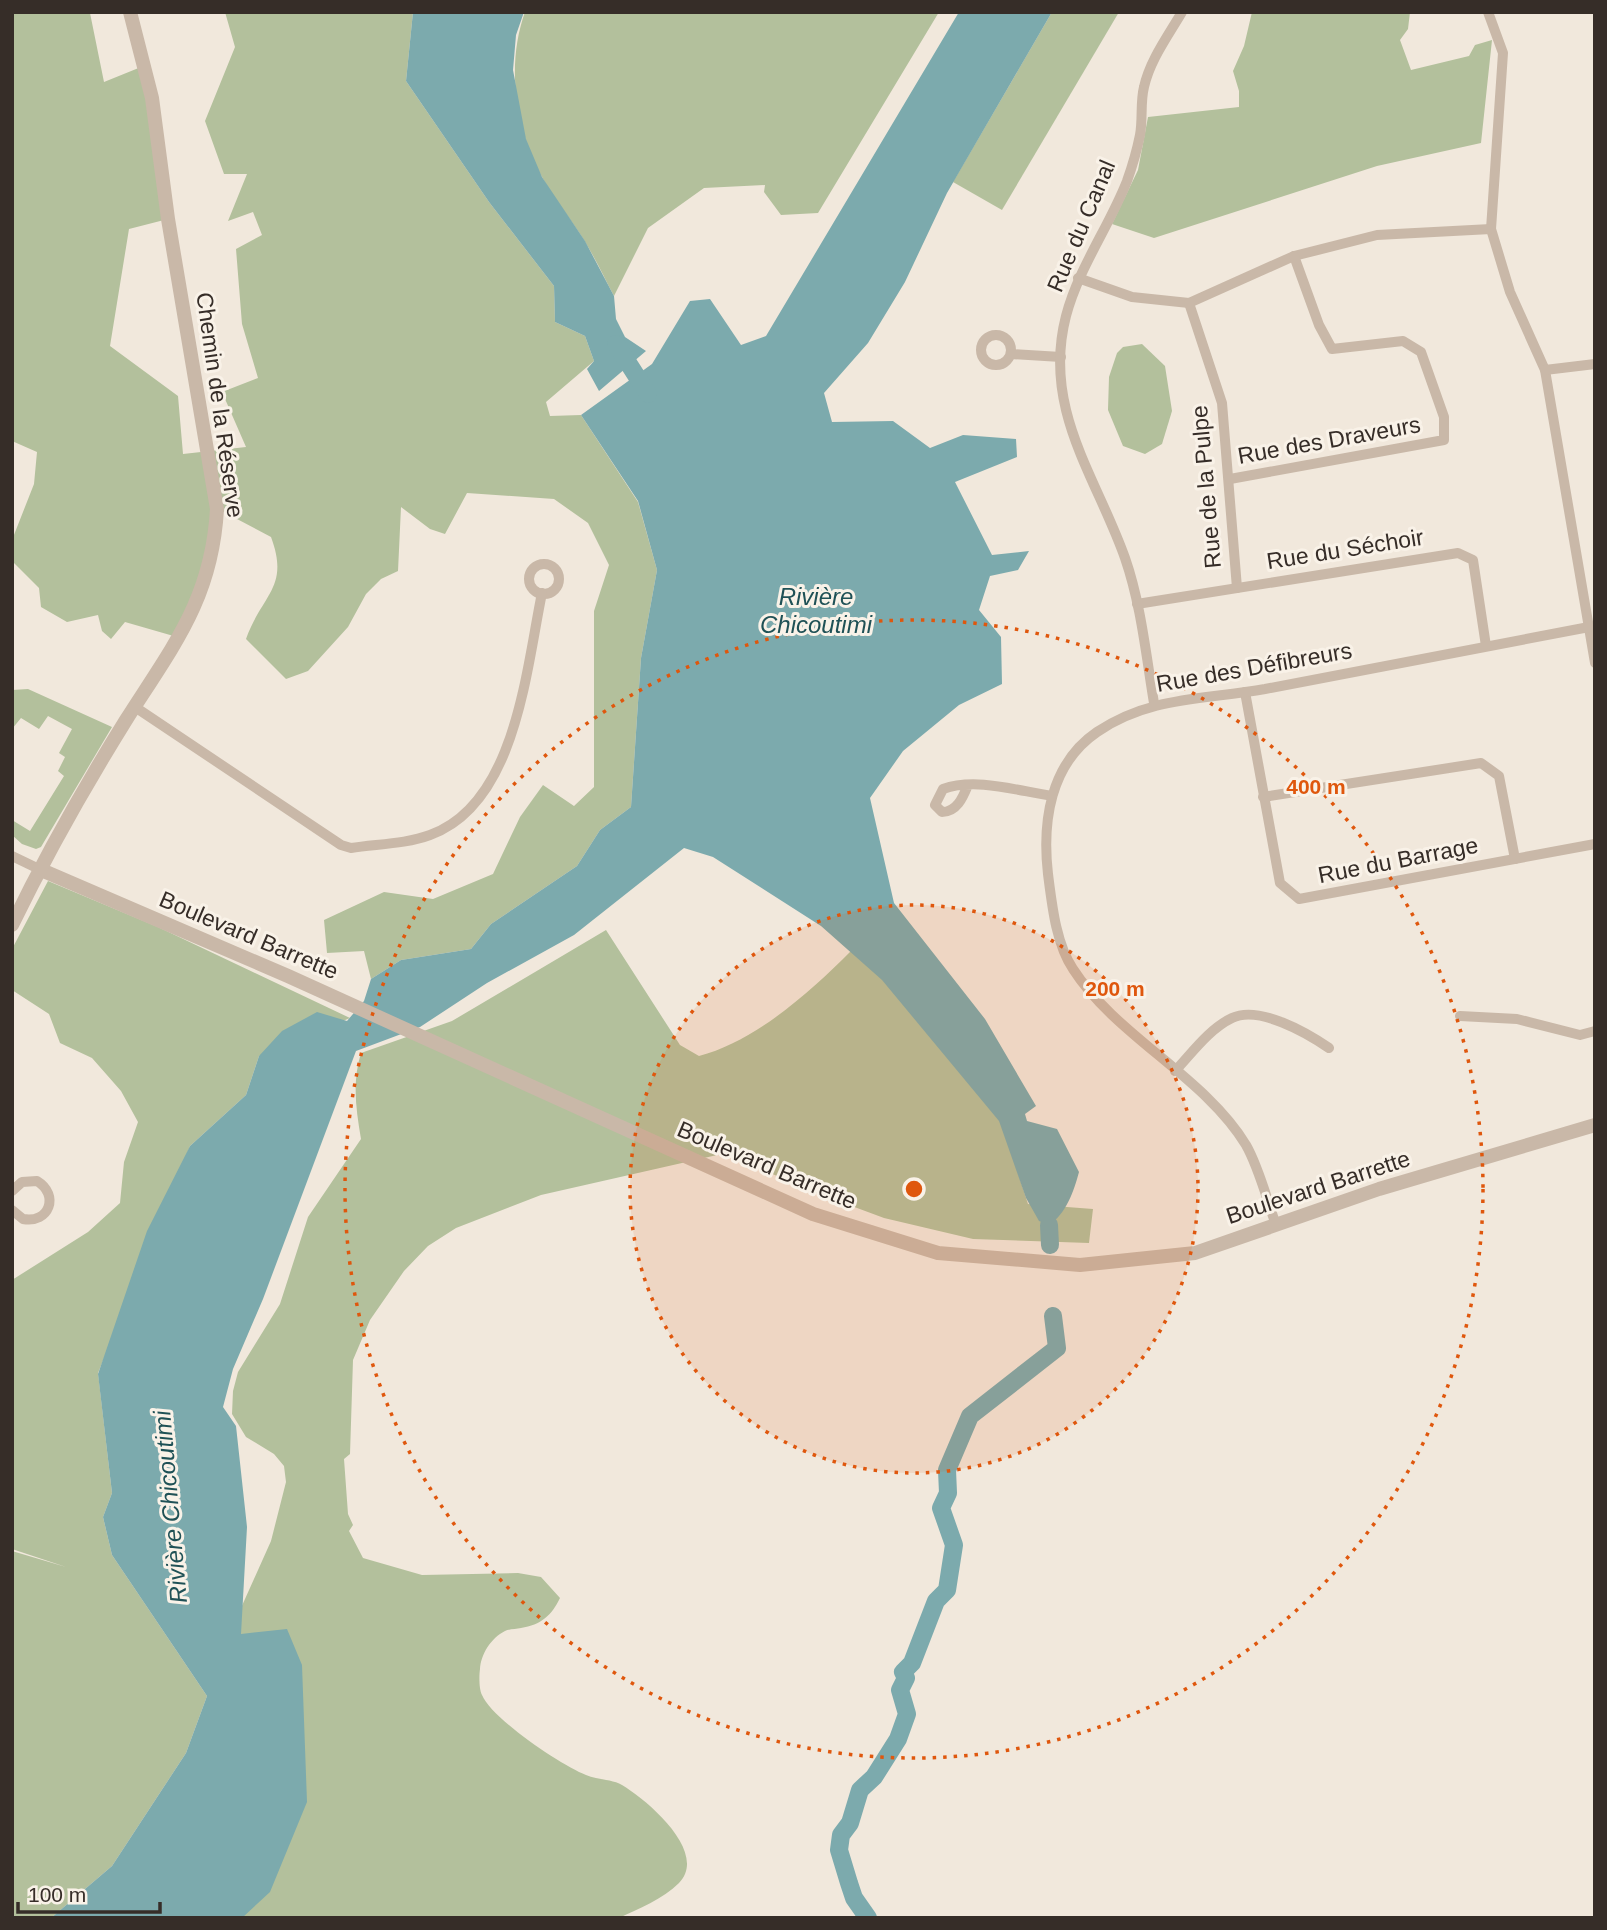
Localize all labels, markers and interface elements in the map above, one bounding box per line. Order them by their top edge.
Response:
street label: Rue du Canal [1042,156,1120,296]
street label: Chemin de la Réserve [191,291,249,519]
street label: Rue de la Pulpe [1186,404,1226,570]
street label: Rue des Draveurs [1235,411,1423,469]
street label: Rue du Séchoir [1265,524,1426,574]
water label: Rivière Chicoutimi [760,583,873,638]
street label: Rue des Défibreurs [1154,637,1354,697]
text: 400 m [1286,775,1346,798]
street label: Rue du Barrage [1316,832,1480,888]
street label: Boulevard Barrette [156,886,342,984]
text: 200 m [1085,977,1145,1000]
street label: Boulevard Barrette [674,1116,860,1214]
street label: Boulevard Barrette [1223,1145,1413,1229]
centre of rings [902,1177,926,1201]
water label: Rivière Chicoutimi [148,1409,192,1605]
scale bar [18,1870,159,1914]
text: 100 m [28,1883,86,1906]

